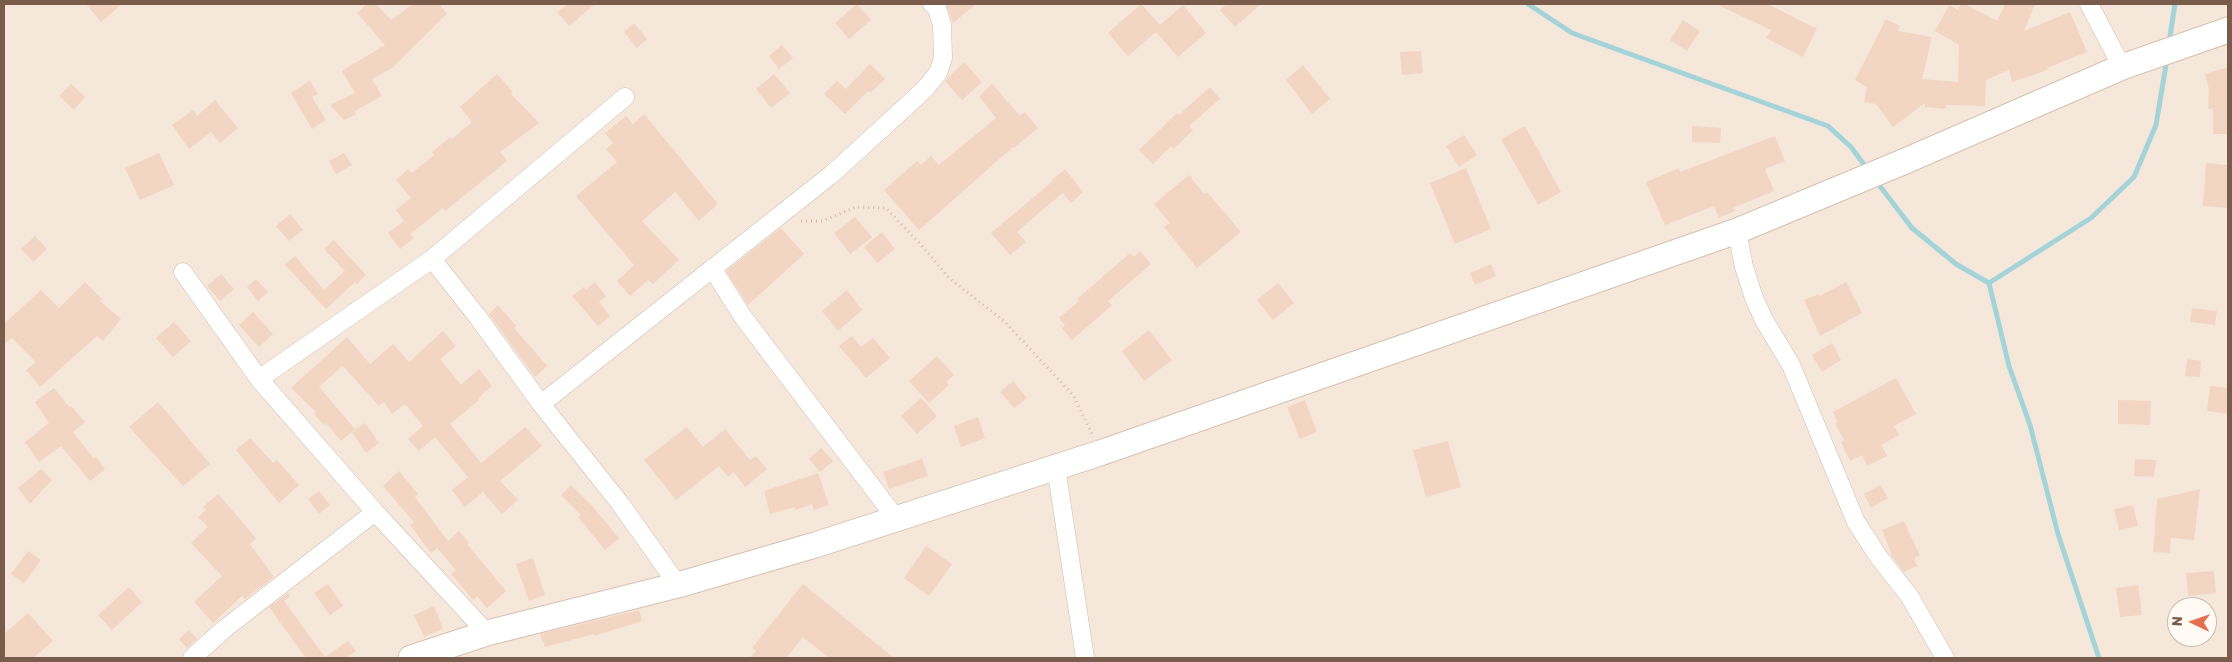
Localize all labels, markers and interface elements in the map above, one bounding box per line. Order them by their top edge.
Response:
north arrow [2167,597,2217,647]
text: N [2169,616,2186,627]

